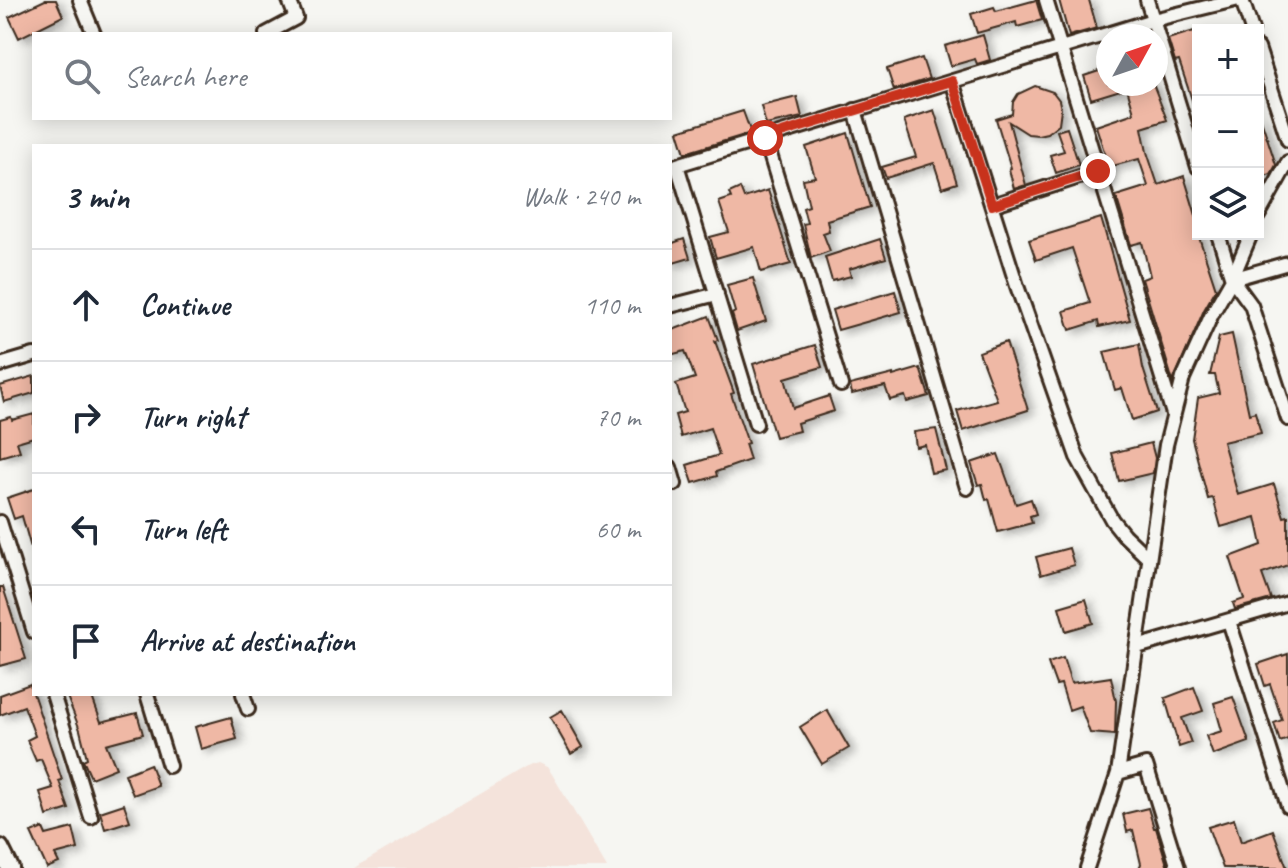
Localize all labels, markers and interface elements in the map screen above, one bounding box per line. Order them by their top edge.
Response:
north arrow [1096,24,1168,96]
map controls [1192,24,1264,240]
button: + [1192,24,1264,96]
search box [32,32,672,120]
icon: search [60,54,104,98]
text: Search here [124,57,246,95]
button: − [1192,96,1264,168]
route start [747,120,783,156]
route end [1080,153,1116,189]
button: layers [1192,168,1264,240]
text: 3 min [64,175,129,218]
text: Walk · 240 m [523,180,640,213]
icon: ahead [64,283,108,327]
text: Continue [140,286,230,324]
text: 110 m [584,289,640,322]
icon: right [64,395,108,439]
text: Turn right [140,398,245,436]
text: 70 m [596,401,640,434]
icon: left [64,507,108,551]
text: Turn left [140,510,227,548]
text: 60 m [596,513,640,546]
icon: arrive [64,619,108,663]
text: Arrive at destination [140,622,355,660]

